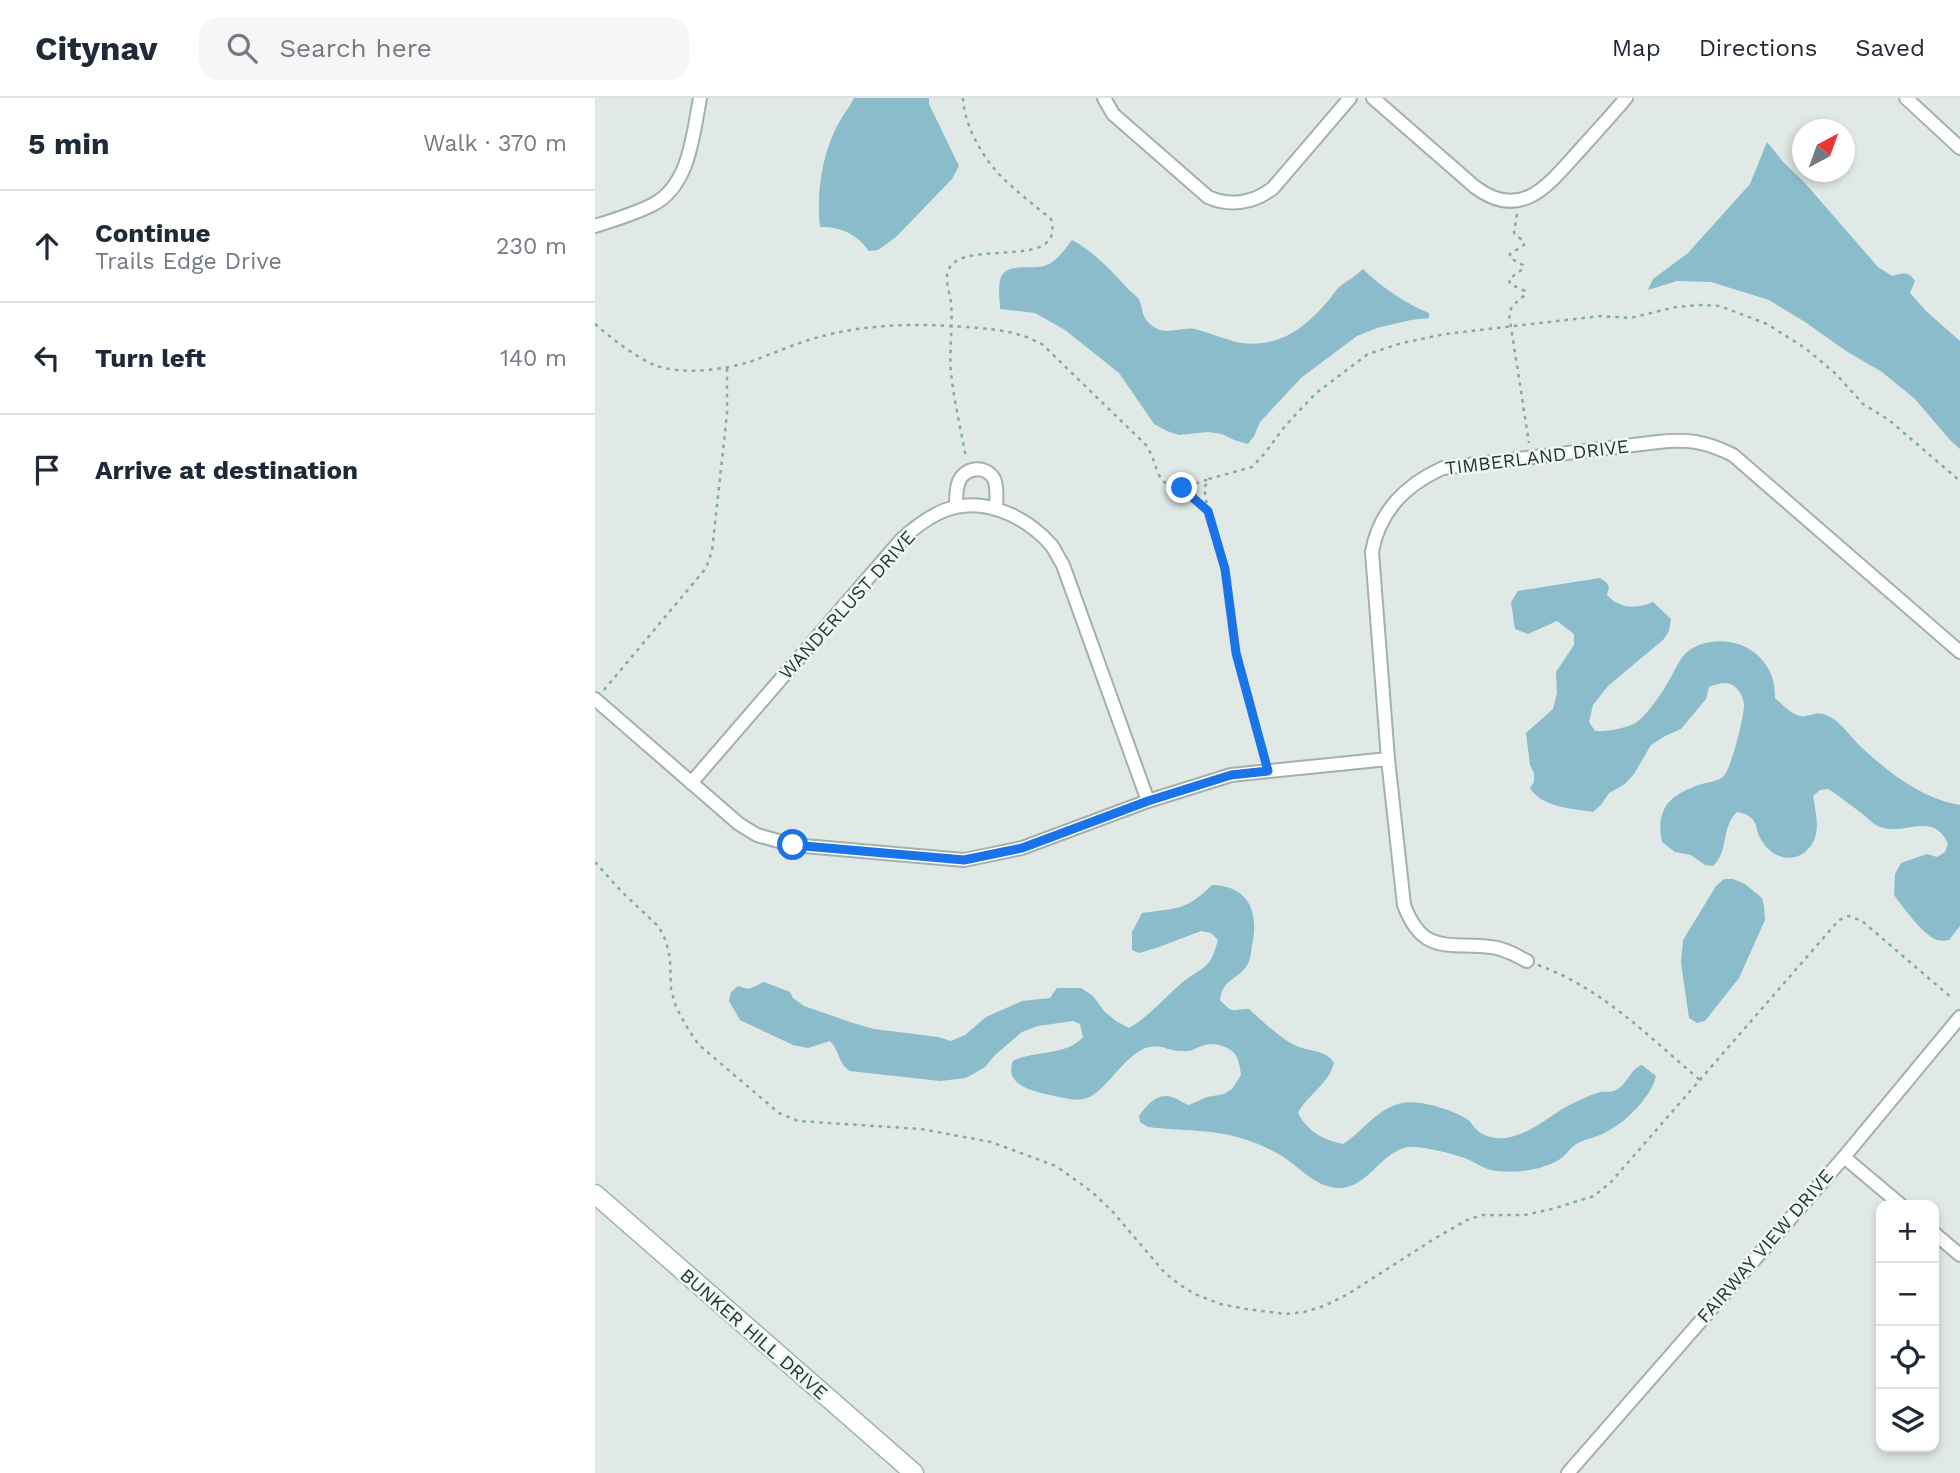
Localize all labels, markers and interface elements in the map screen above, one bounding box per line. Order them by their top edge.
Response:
search box [199,17,689,80]
text: Citynav [35,29,157,68]
icon: search [223,29,261,67]
text: Search here [279,33,432,63]
text: Map [1612,34,1661,62]
text: Directions [1699,34,1817,62]
text: Saved [1855,34,1925,62]
north arrow [1792,119,1855,182]
text: 5 min [28,126,110,161]
text: Walk · 370 m [423,130,567,157]
text: Continue [95,218,211,248]
icon: ahead [28,227,66,265]
text: 230 m [496,233,567,260]
text: Trails Edge Drive [95,248,282,275]
icon: left [28,339,66,377]
text: Turn left [95,343,206,373]
text: 140 m [500,345,567,372]
street label: TIMBERLAND DRIVE [1444,434,1630,480]
icon: arrive [28,451,66,489]
text: Arrive at destination [95,455,358,485]
route end [1166,472,1197,503]
street label: WANDERLUST DRIVE [774,526,920,684]
route start [777,829,808,860]
street label: FAIRWAY VIEW DRIVE [1692,1164,1838,1328]
map controls [1876,1200,1939,1452]
button: + [1876,1200,1939,1263]
button: − [1876,1263,1939,1326]
street label: BUNKER HILL DRIVE [675,1264,833,1404]
button: locate [1876,1326,1939,1389]
button: layers [1876,1389,1939,1452]

